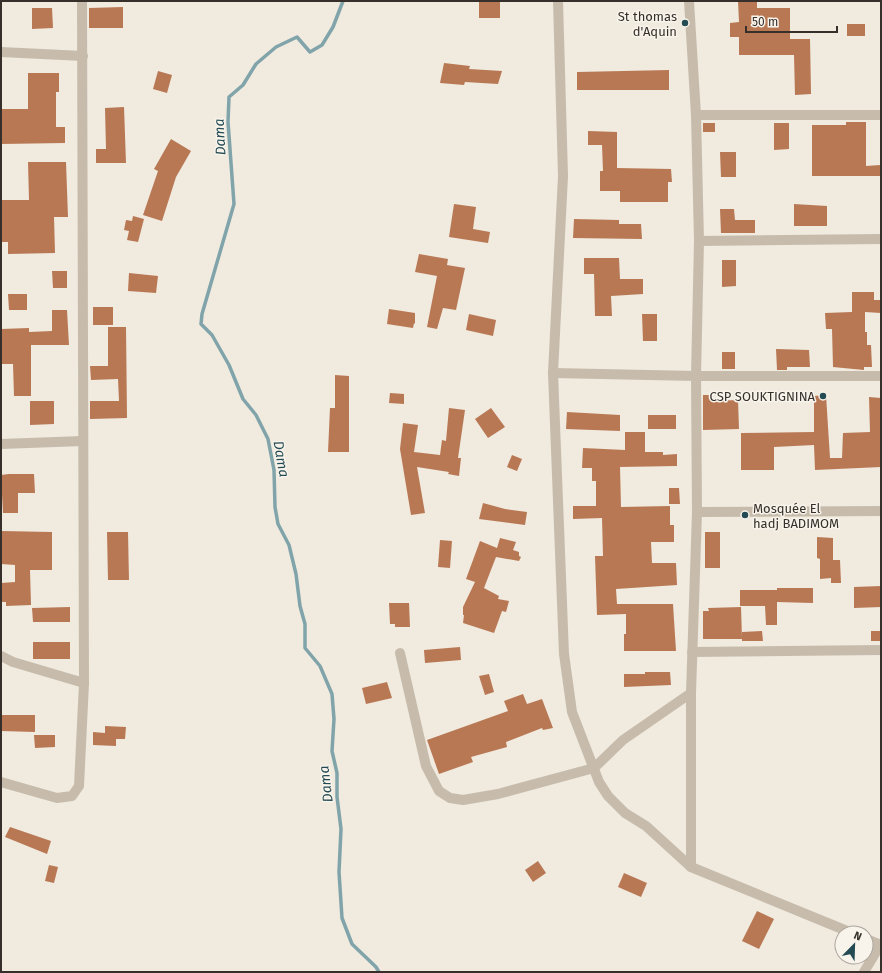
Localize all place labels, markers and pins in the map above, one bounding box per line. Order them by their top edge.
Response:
place label: St thomas d'Aquin [618,9,677,39]
marker: St thomas d'Aquin [680,18,690,28]
place label: CSP SOUKTIGNINA [710,389,816,404]
marker: CSP SOUKTIGNINA [818,391,828,401]
place label: Mosquée El hadj BADIMOM [753,501,839,531]
marker: Mosquée El hadj BADIMOM [740,510,750,520]

